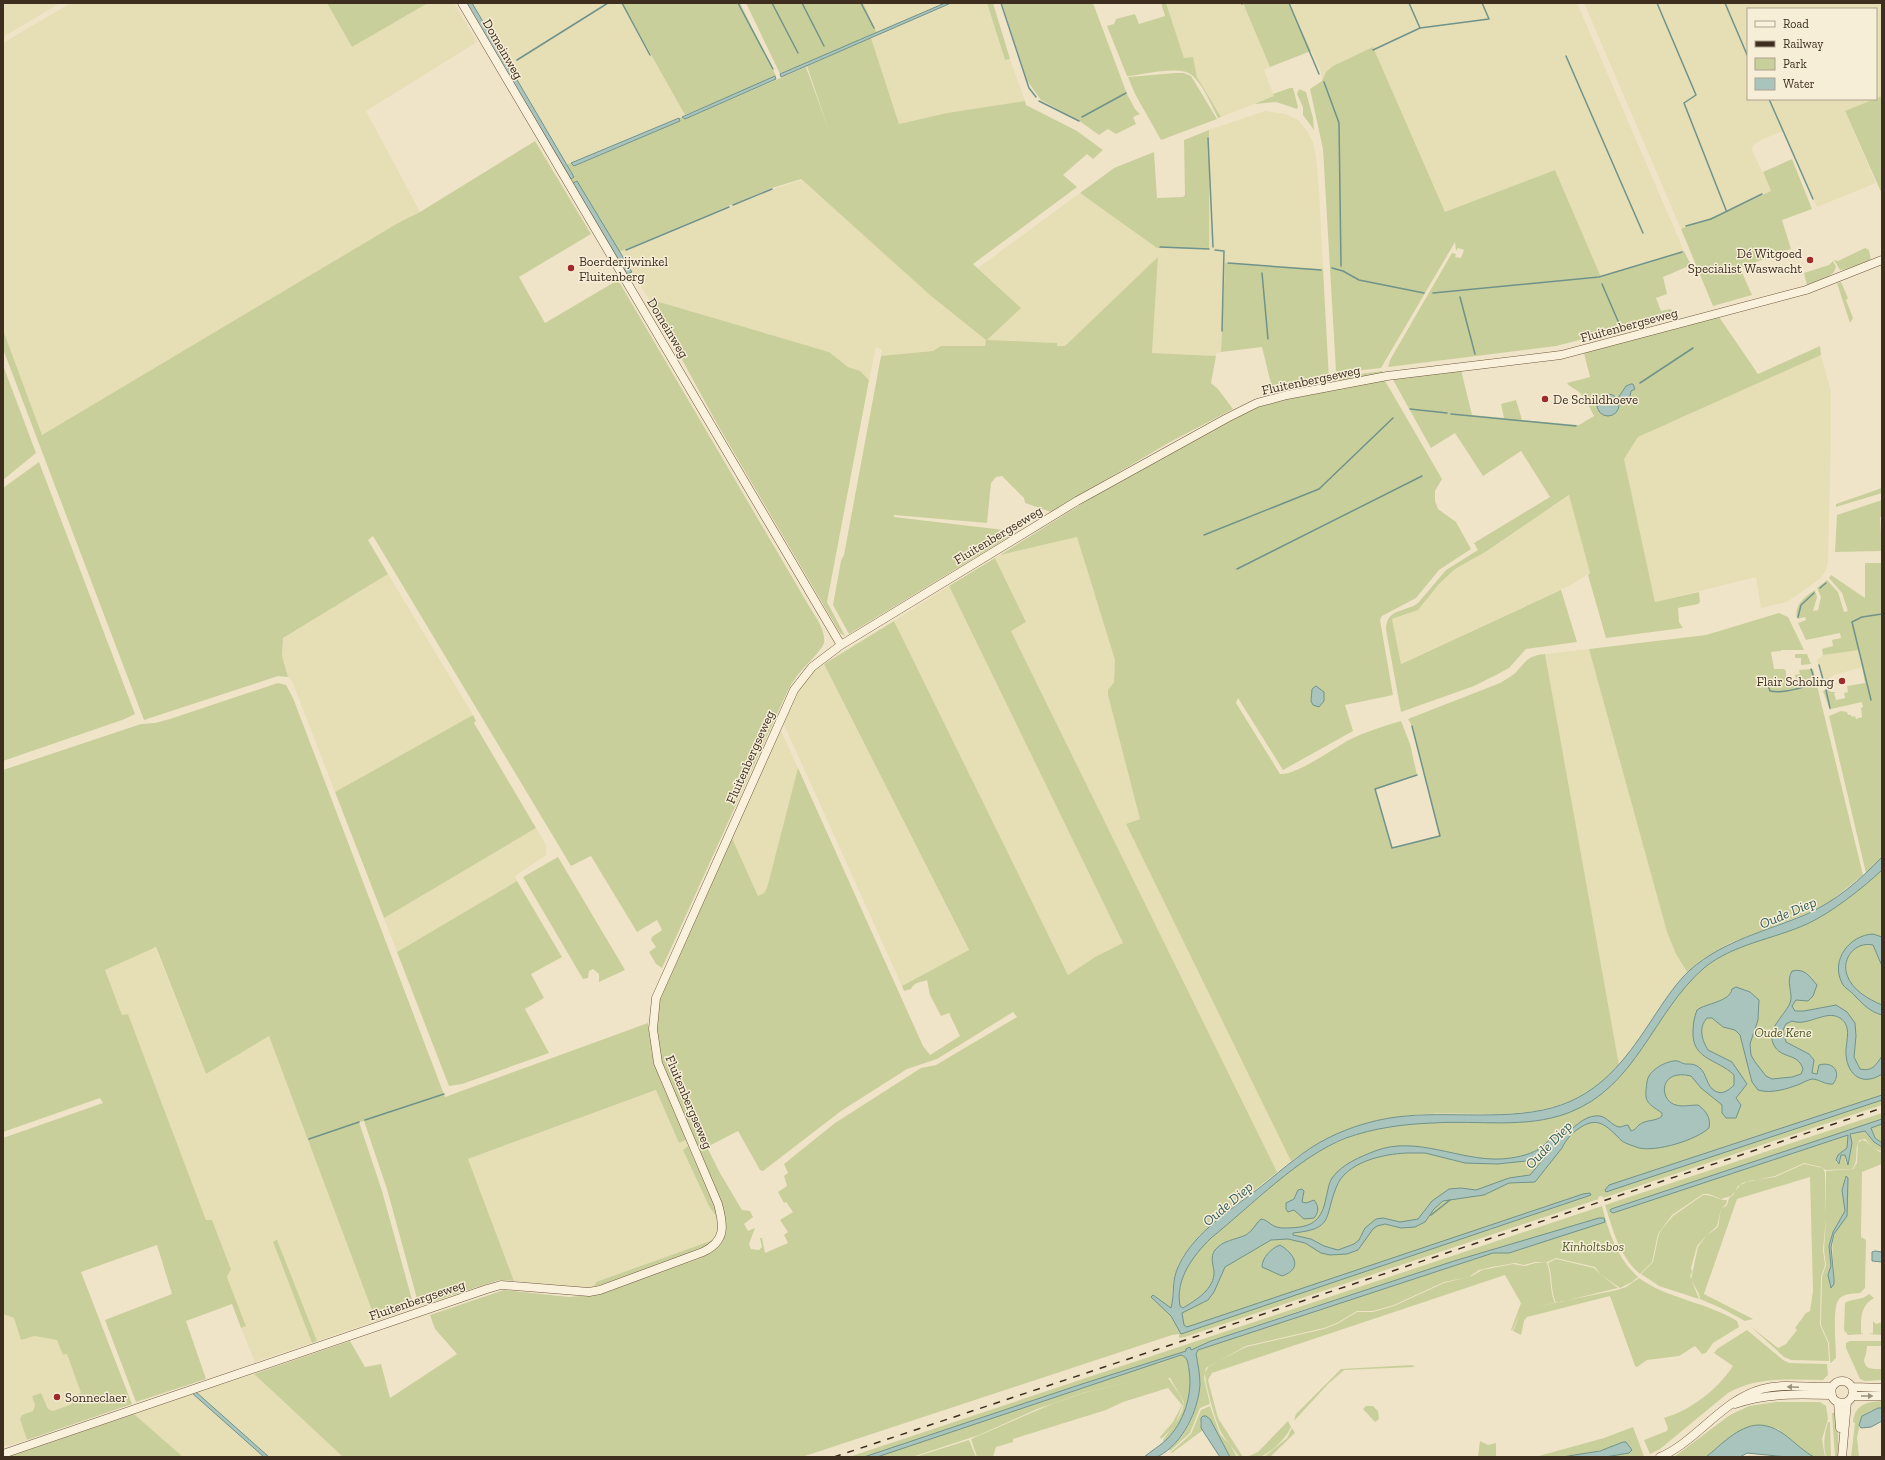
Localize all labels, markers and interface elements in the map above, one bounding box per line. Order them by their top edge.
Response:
legend [1747,8,1877,100]
street label: Domeinweg [480,16,526,82]
text: Road [1783,17,1809,31]
text: Railway [1783,37,1824,51]
text: Park [1783,57,1808,71]
text: Water [1783,77,1815,91]
place label: Dé Witgoed Specialist Waswacht [1688,246,1802,276]
place label: Boerderijwinkel Fluitenberg [579,254,668,284]
marker: Dé Witgoed Specialist Waswacht [1805,255,1815,265]
marker: Boerderijwinkel Fluitenberg [566,263,576,273]
street label: Domeinweg [644,295,692,361]
street label: Fluitenbergseweg [1579,305,1679,345]
street label: Fluitenbergseweg [1260,362,1362,398]
place label: De Schildhoeve [1553,392,1638,407]
marker: De Schildhoeve [1540,394,1550,404]
street label: Fluitenbergseweg [951,503,1045,567]
place label: Flair Scholing [1757,674,1834,689]
marker: Flair Scholing [1837,676,1847,686]
street label: Fluitenbergseweg [723,708,777,806]
water label: Oude Diep [1757,893,1819,933]
park label: Oude Kene [1754,1025,1812,1040]
street label: Fluitenbergseweg [662,1053,716,1151]
water label: Oude Diep [1522,1117,1576,1173]
water label: Oude Diep [1199,1178,1257,1230]
park label: Kinholtsbos [1562,1239,1624,1254]
street label: Fluitenbergseweg [367,1277,467,1323]
one-way arrow [1787,1383,1799,1390]
place label: Sonneclaer [65,1390,127,1405]
marker: Sonneclaer [52,1392,62,1402]
one-way arrow [1861,1393,1874,1399]

